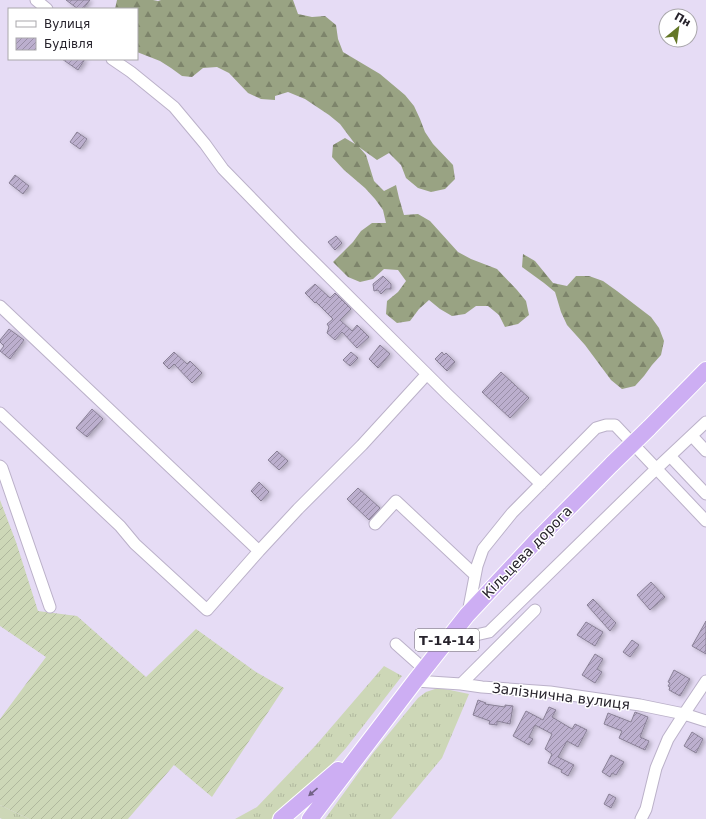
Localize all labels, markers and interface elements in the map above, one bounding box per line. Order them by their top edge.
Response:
legend [8,8,138,60]
north arrow [658,8,698,48]
text: Пн [672,10,693,29]
text: Вулиця [44,17,90,31]
text: Будівля [44,37,93,51]
street label: Кільцева дорога [479,503,575,601]
road number: Т-14-14 [415,629,479,651]
street label: Залізнична вулиця [491,680,631,712]
one-way arrow [308,787,319,796]

